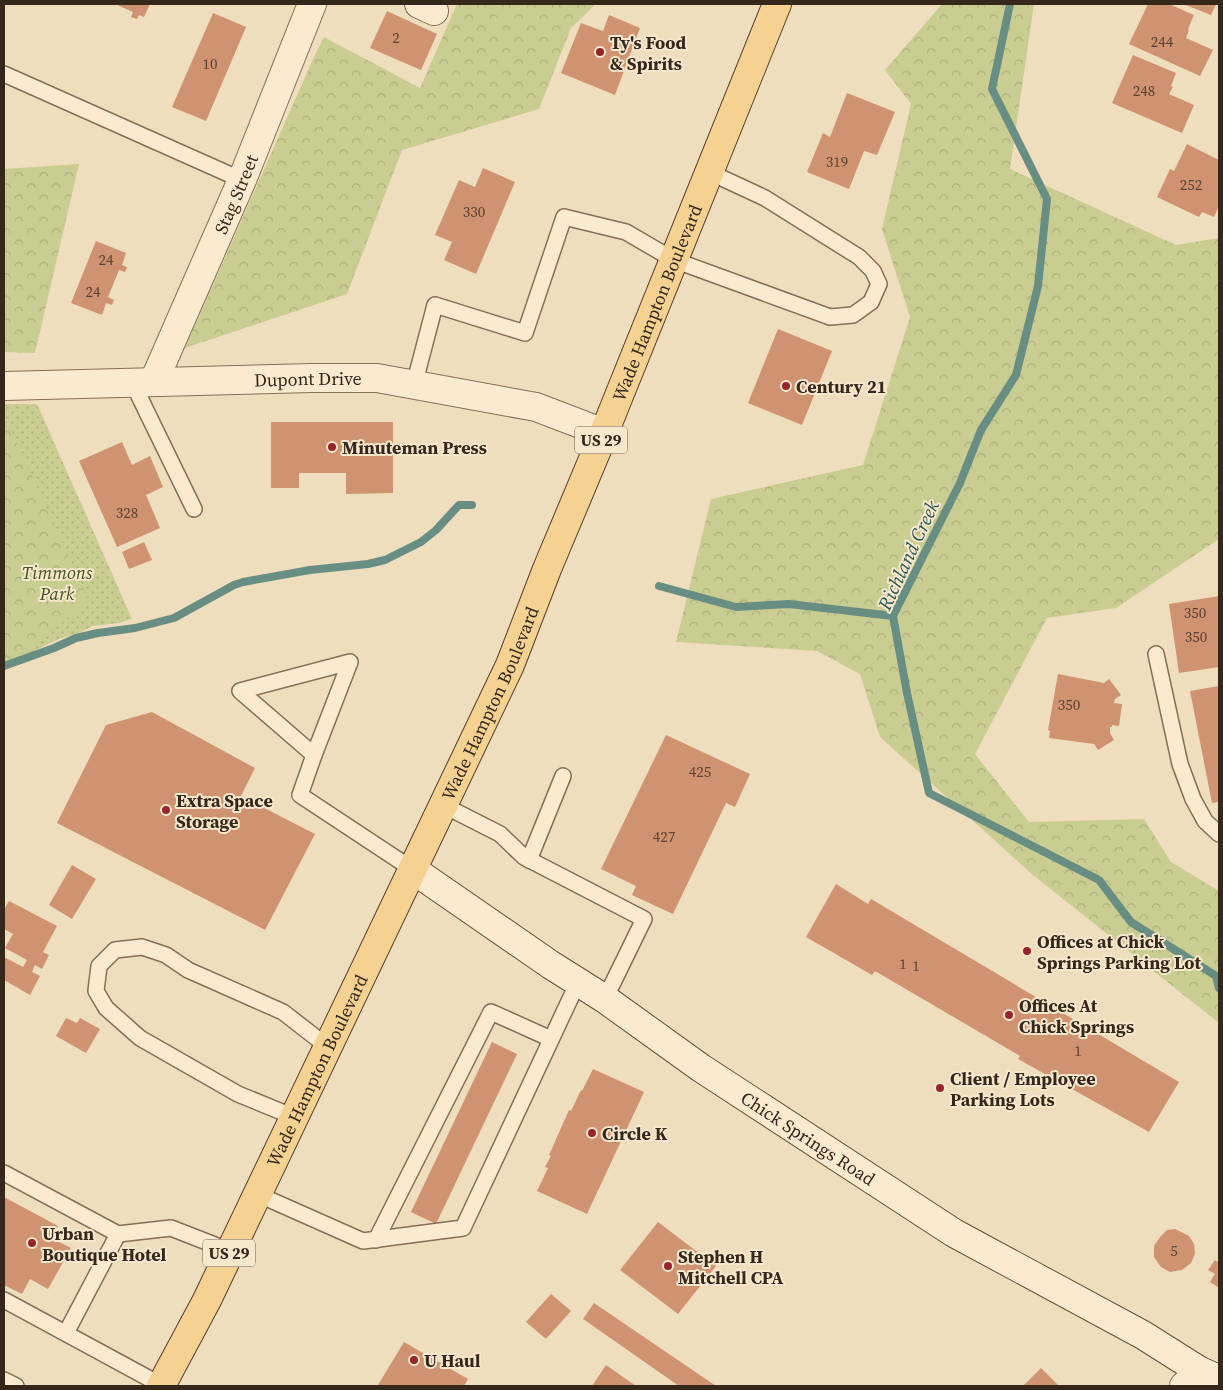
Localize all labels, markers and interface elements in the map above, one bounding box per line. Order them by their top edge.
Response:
house number: 2 [392,27,400,48]
place label: Ty's Food & Spirits [610,30,687,76]
house number: 244 [1151,31,1174,52]
marker: Ty's Food & Spirits [594,46,606,58]
house number: 10 [202,53,218,74]
house number: 248 [1133,80,1155,101]
street label: Stag Street [208,151,263,238]
house number: 319 [826,151,848,172]
house number: 252 [1180,174,1202,195]
street label: Wade Hampton Boulevard [606,200,707,405]
house number: 330 [463,201,485,222]
house number: 24 [98,249,114,270]
house number: 24 [85,281,101,302]
street label: Dupont Drive [254,365,362,392]
place label: Century 21 [796,374,886,399]
marker: Century 21 [780,380,792,392]
road number: US 29 [575,426,627,454]
place label: Minuteman Press [342,435,487,460]
marker: Minuteman Press [326,441,338,453]
water label: Richland Creek [871,496,945,615]
house number: 328 [116,502,138,523]
park label: Timmons Park [22,560,93,606]
house number: 350 [1184,602,1206,623]
street label: Wade Hampton Boulevard [435,603,544,804]
house number: 350 [1185,626,1207,647]
house number: 350 [1058,694,1080,715]
house number: 425 [689,761,711,782]
place label: Extra Space Storage [176,788,273,834]
marker: Extra Space Storage [160,804,172,816]
house number: 427 [653,826,675,847]
place label: Offices at Chick Springs Parking Lot [1037,929,1201,975]
marker: Offices at Chick Springs Parking Lot [1021,945,1033,957]
house number: 1 [899,953,907,974]
house number: 1 [912,955,920,976]
street label: Wade Hampton Boulevard [260,970,373,1171]
place label: Offices At Chick Springs [1019,993,1134,1039]
marker: Offices At Chick Springs [1003,1009,1015,1021]
house number: 1 [1074,1040,1082,1061]
place label: Client / Employee Parking Lots [950,1066,1096,1112]
marker: Client / Employee Parking Lots [934,1082,946,1094]
street label: Chick Springs Road [736,1085,880,1191]
place label: Circle K [602,1121,668,1146]
marker: Circle K [586,1127,598,1139]
place label: Urban Boutique Hotel [42,1221,166,1267]
marker: Urban Boutique Hotel [26,1237,38,1249]
road number: US 29 [203,1240,255,1266]
house number: 5 [1170,1240,1178,1261]
place label: Stephen H Mitchell CPA [678,1244,783,1290]
marker: Stephen H Mitchell CPA [662,1260,674,1272]
place label: U Haul [424,1348,481,1373]
marker: U Haul [408,1354,420,1366]

